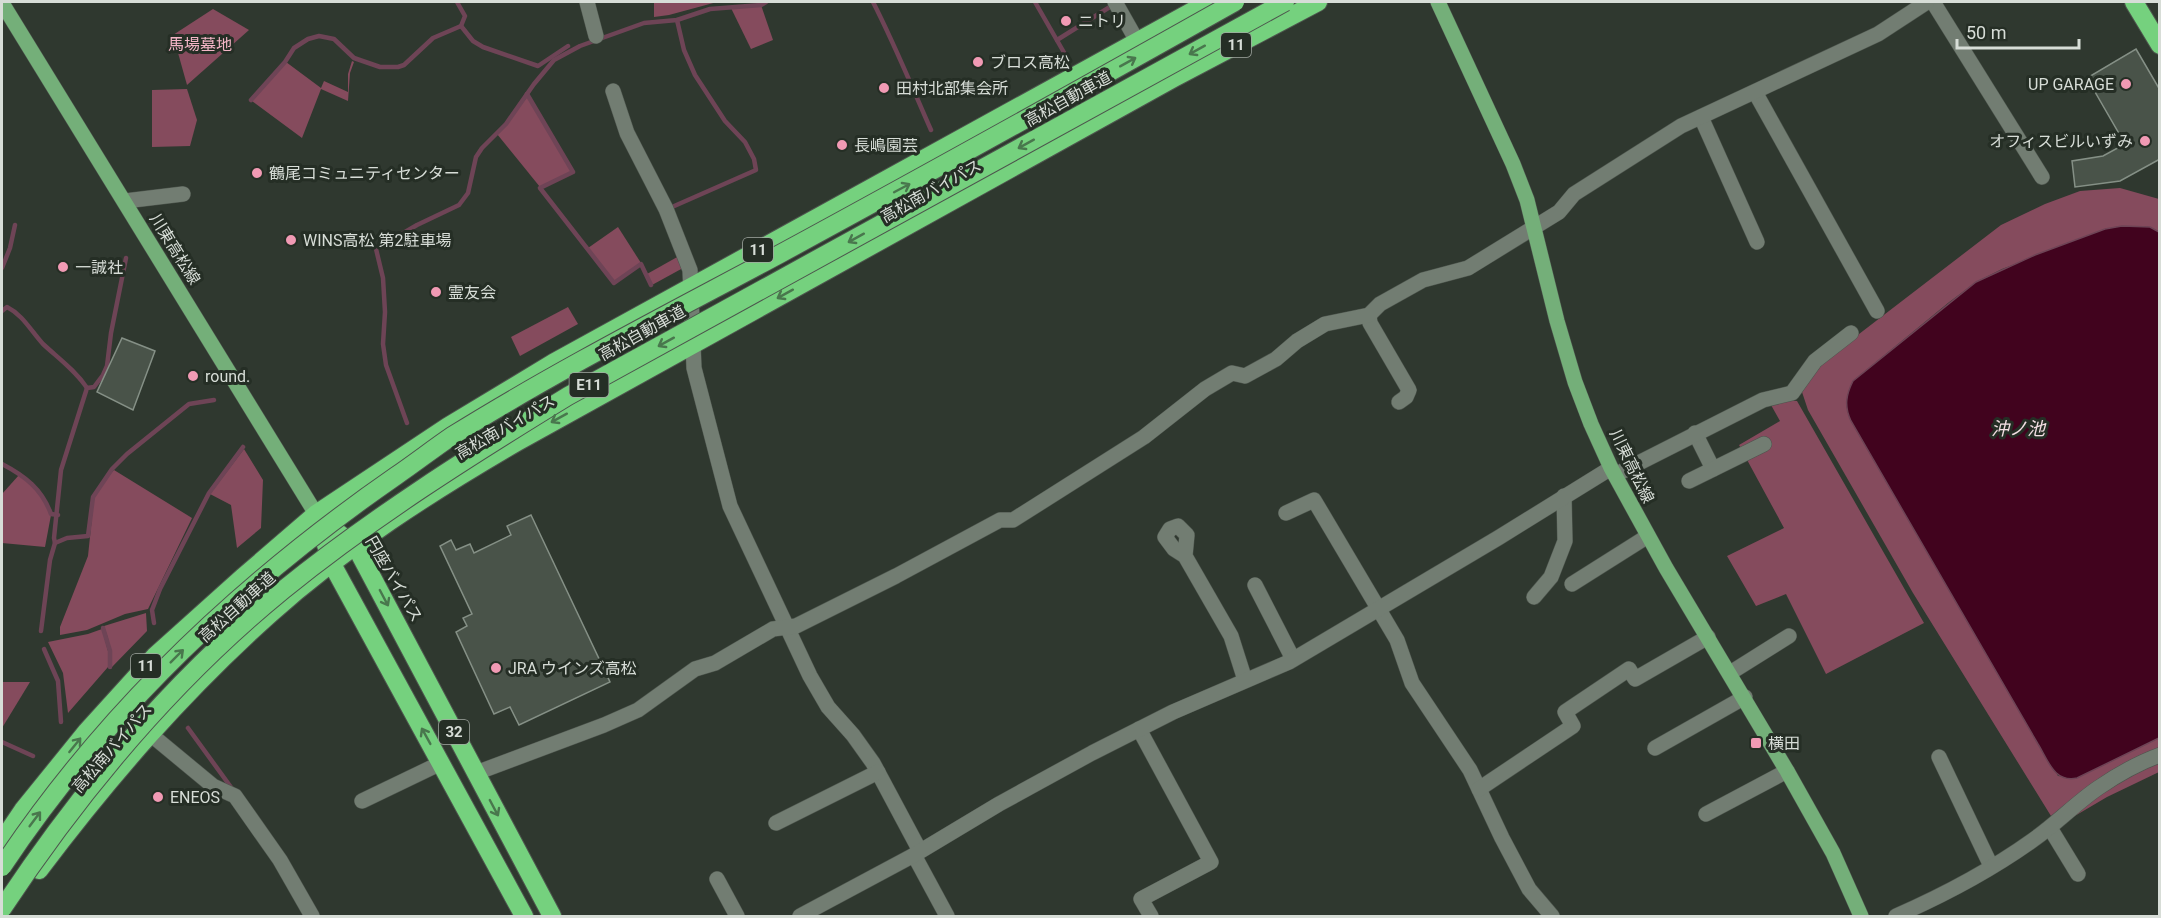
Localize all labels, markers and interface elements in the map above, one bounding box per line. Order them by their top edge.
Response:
place label: ニトリ [1078,12,1126,31]
scale bar [1957,12,2078,50]
marker: ニトリ [1059,14,1073,28]
text: 50 m [1966,22,2006,43]
road number: 11 [1221,33,1251,57]
park label: 馬場墓地 [168,35,232,54]
one-way arrow [1189,44,1206,56]
place label: ブロス高松 [990,53,1070,72]
marker: ブロス高松 [971,55,985,69]
one-way arrow [1119,56,1136,68]
street label: 高松自動車道 [1021,67,1115,131]
place label: UP GARAGE [2028,75,2114,94]
marker: UP GARAGE [2119,77,2133,91]
place label: 田村北部集会所 [896,79,1008,98]
marker: 田村北部集会所 [877,81,891,95]
place label: オフィスビルいずみ [1989,132,2133,151]
marker: オフィスビルいずみ [2138,134,2152,148]
place label: 長嶋園芸 [854,136,918,155]
marker: 長嶋園芸 [835,138,849,152]
one-way arrow [1018,139,1036,150]
street label: 高松南バイパス [878,156,984,226]
place label: 鶴尾コミュニティセンター [269,164,460,183]
marker: 鶴尾コミュニティセンター [250,166,264,180]
one-way arrow [893,182,910,194]
street label: 川東高松線 [146,210,204,288]
place label: WINS高松 第2駐車場 [303,231,451,250]
marker: WINS高松 第2駐車場 [284,233,298,247]
one-way arrow [847,233,865,244]
road number: 11 [743,238,773,262]
place label: 一誠社 [75,258,123,277]
marker: 一誠社 [56,260,70,274]
place label: 霊友会 [448,283,496,302]
marker: 霊友会 [429,285,443,299]
one-way arrow [777,289,795,300]
street label: 高松自動車道 [595,301,689,365]
one-way arrow [658,337,676,348]
place label: round. [205,367,250,386]
marker: round. [186,369,200,383]
road number: E11 [570,373,608,397]
street label: 高松南バイパス [452,391,558,463]
one-way arrow [551,413,569,424]
water label: 沖ノ池 [1991,418,2047,439]
street label: 川東高松線 [1606,426,1658,506]
street label: 円座バイパス [362,533,426,625]
street label: 高松自動車道 [195,568,279,646]
one-way arrow [379,589,390,607]
one-way arrow [170,649,184,664]
road number: 11 [131,654,161,678]
place label: JRA ウインズ高松 [508,659,637,678]
marker: JRA ウインズ高松 [489,661,503,675]
street label: 高松南バイパス [68,700,156,796]
road number: 32 [439,720,469,744]
one-way arrow [420,728,432,745]
place label: 横田 [1768,734,1800,753]
marker: 横田 [1749,736,1763,750]
one-way arrow [69,737,82,753]
place label: ENEOS [170,788,220,807]
marker: ENEOS [151,790,165,804]
one-way arrow [489,799,501,817]
one-way arrow [29,812,42,828]

